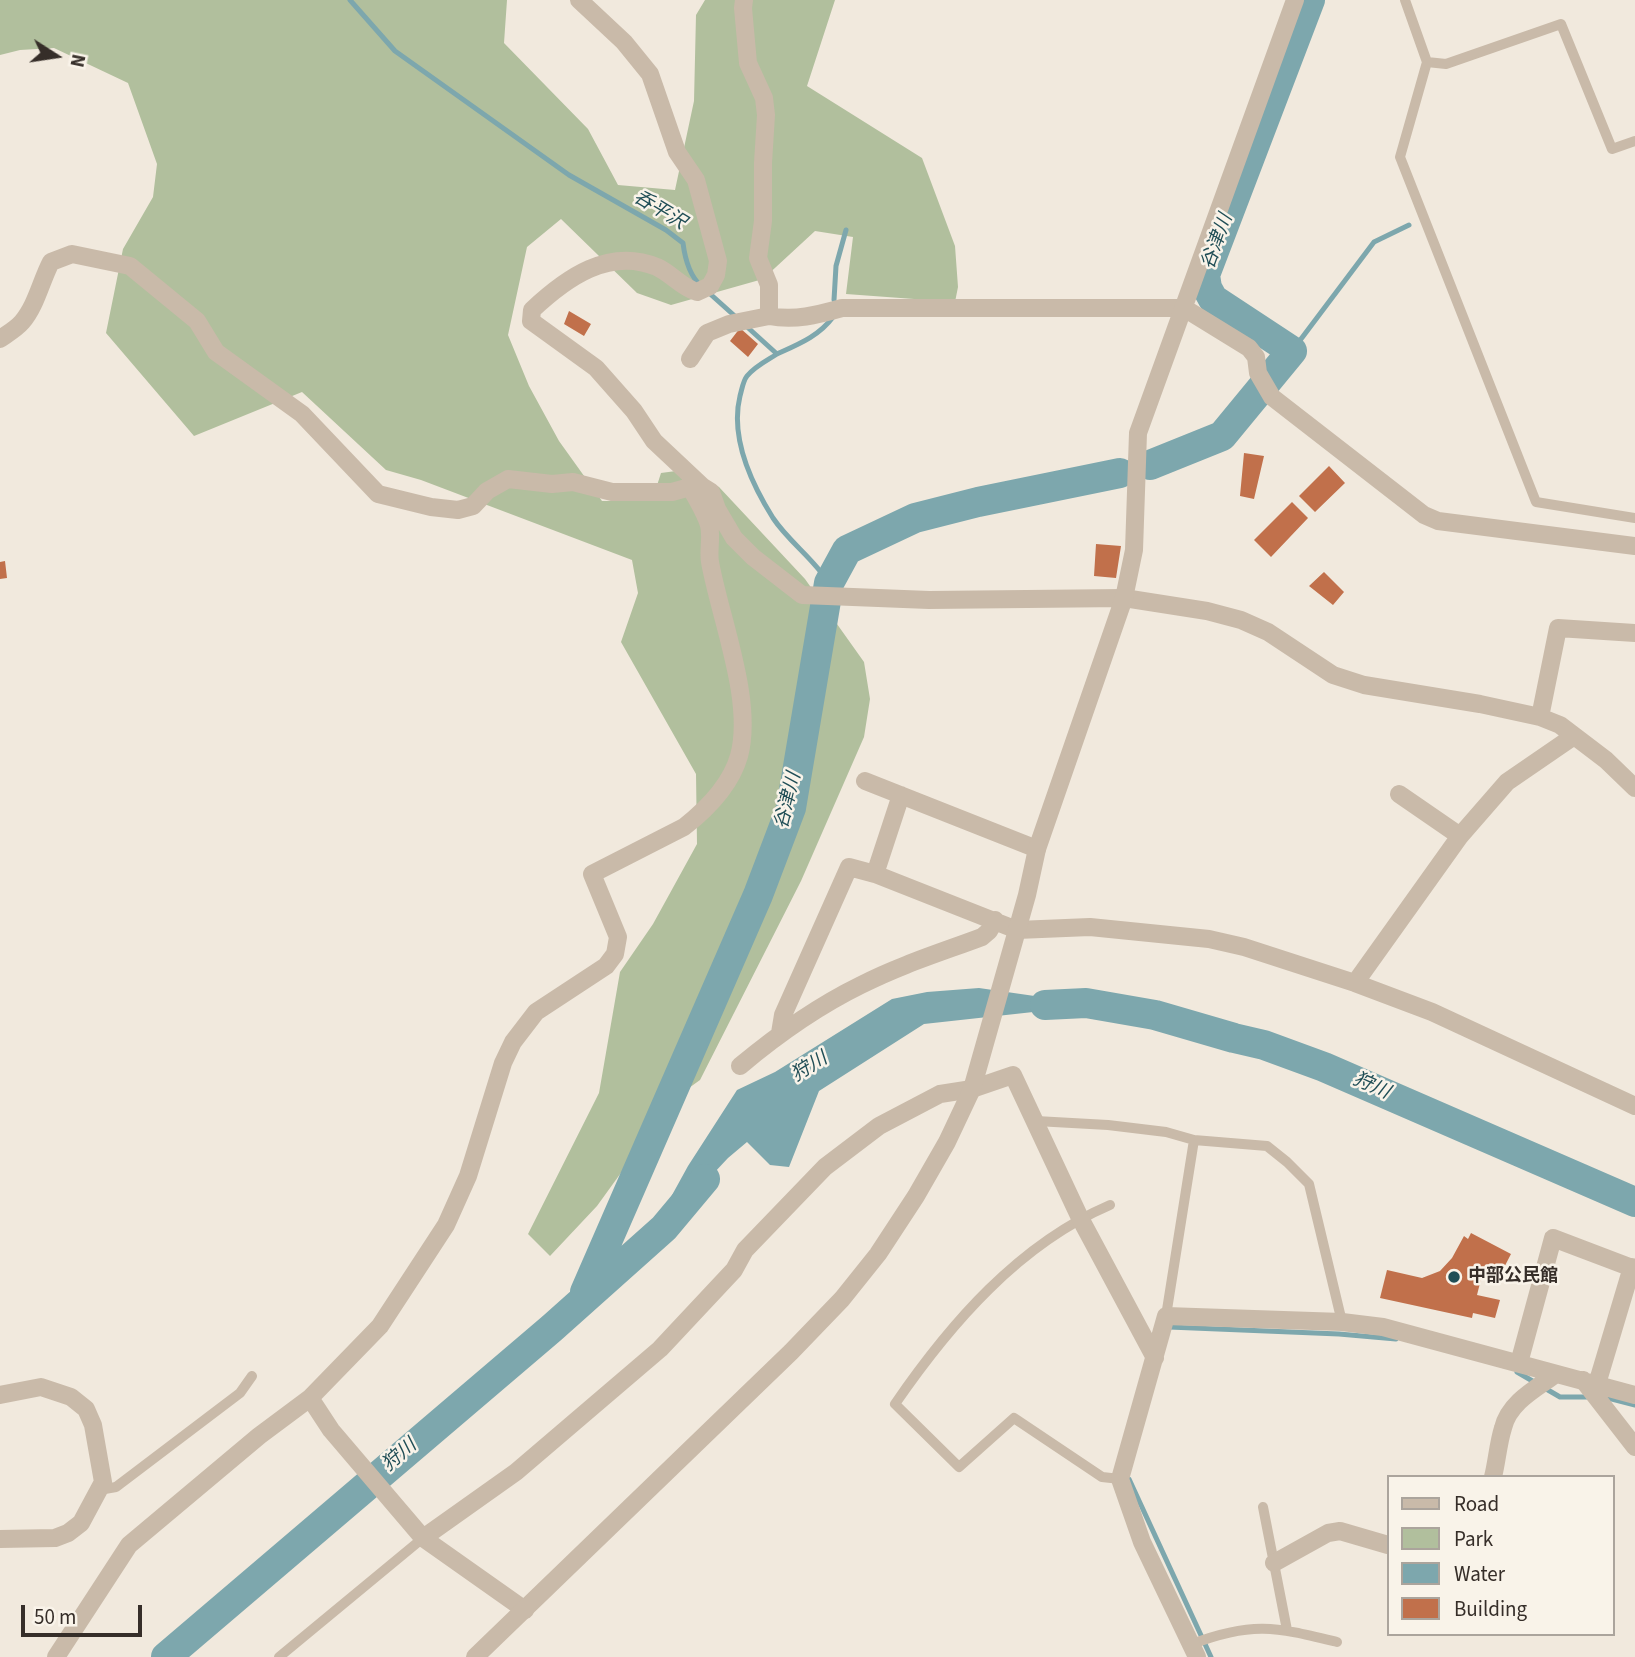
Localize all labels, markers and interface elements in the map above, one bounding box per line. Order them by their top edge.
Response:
north arrow [21,21,91,91]
text: N [63,51,92,69]
water label: 呑平沢 [629,187,689,235]
water label: 谷津川 [1198,211,1238,273]
water label: 谷津川 [771,771,807,831]
water label: 狩川 [788,1048,832,1088]
water label: 狩川 [1349,1069,1393,1105]
place label: 中部公民館 [1468,1266,1558,1288]
marker: 中部公民館 [1446,1269,1462,1285]
water label: 狩川 [378,1435,422,1477]
legend [1386,1475,1614,1636]
text: Road [1454,1489,1499,1519]
text: Park [1454,1524,1493,1554]
text: Water [1454,1559,1505,1589]
scale bar [24,1590,145,1634]
text: Building [1454,1594,1527,1624]
text: 50 m [34,1602,76,1632]

